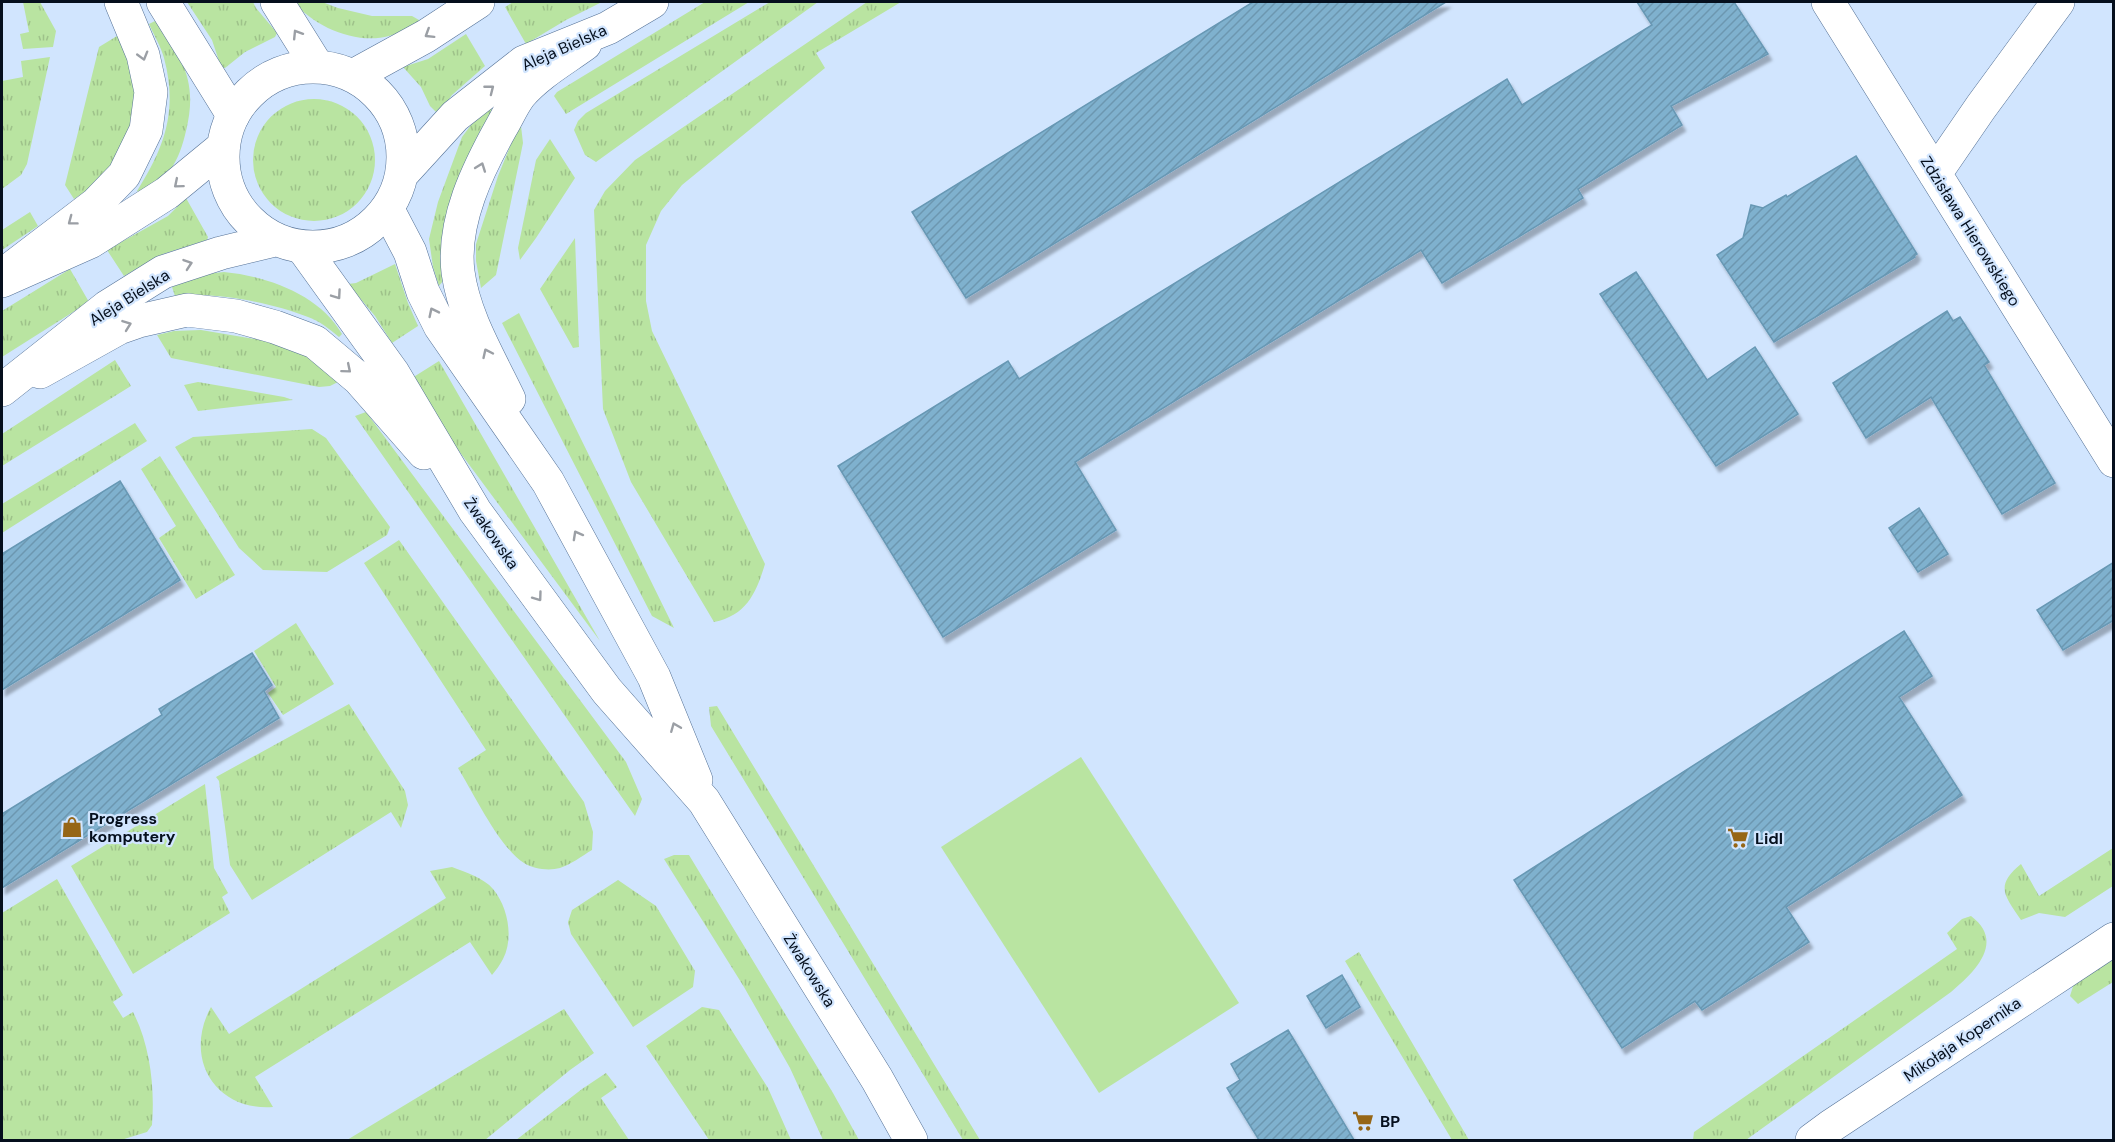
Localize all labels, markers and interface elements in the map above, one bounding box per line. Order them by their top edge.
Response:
street label: Aleja Bielska [518,19,610,76]
one-way arrow [425,27,436,38]
one-way arrow [292,30,304,40]
one-way arrow [136,50,148,61]
one-way arrow [484,85,495,96]
street label: Zdzisława Hierowskiego [1916,152,2025,310]
one-way arrow [474,162,486,173]
one-way arrow [174,177,185,188]
one-way arrow [68,214,79,225]
one-way arrow [182,258,193,271]
street label: Aleja Bielska [85,264,173,330]
one-way arrow [329,289,340,300]
one-way arrow [428,307,440,318]
one-way arrow [121,320,131,333]
one-way arrow [482,348,494,359]
one-way arrow [340,362,351,373]
street label: Żwakowska [459,493,524,573]
one-way arrow [573,531,584,541]
one-way arrow [531,590,542,601]
one-way arrow [670,723,682,734]
place label: Progress komputery [89,808,176,847]
shop icon: Progress komputery [60,815,84,839]
supermarket icon: Lidl [1726,826,1750,850]
place label: Lidl [1755,828,1783,849]
street label: Żwakowska [779,930,840,1011]
street label: Mikołaja Kopernika [1900,992,2025,1086]
supermarket icon: BP [1351,1109,1375,1133]
place label: BP [1380,1111,1400,1132]

